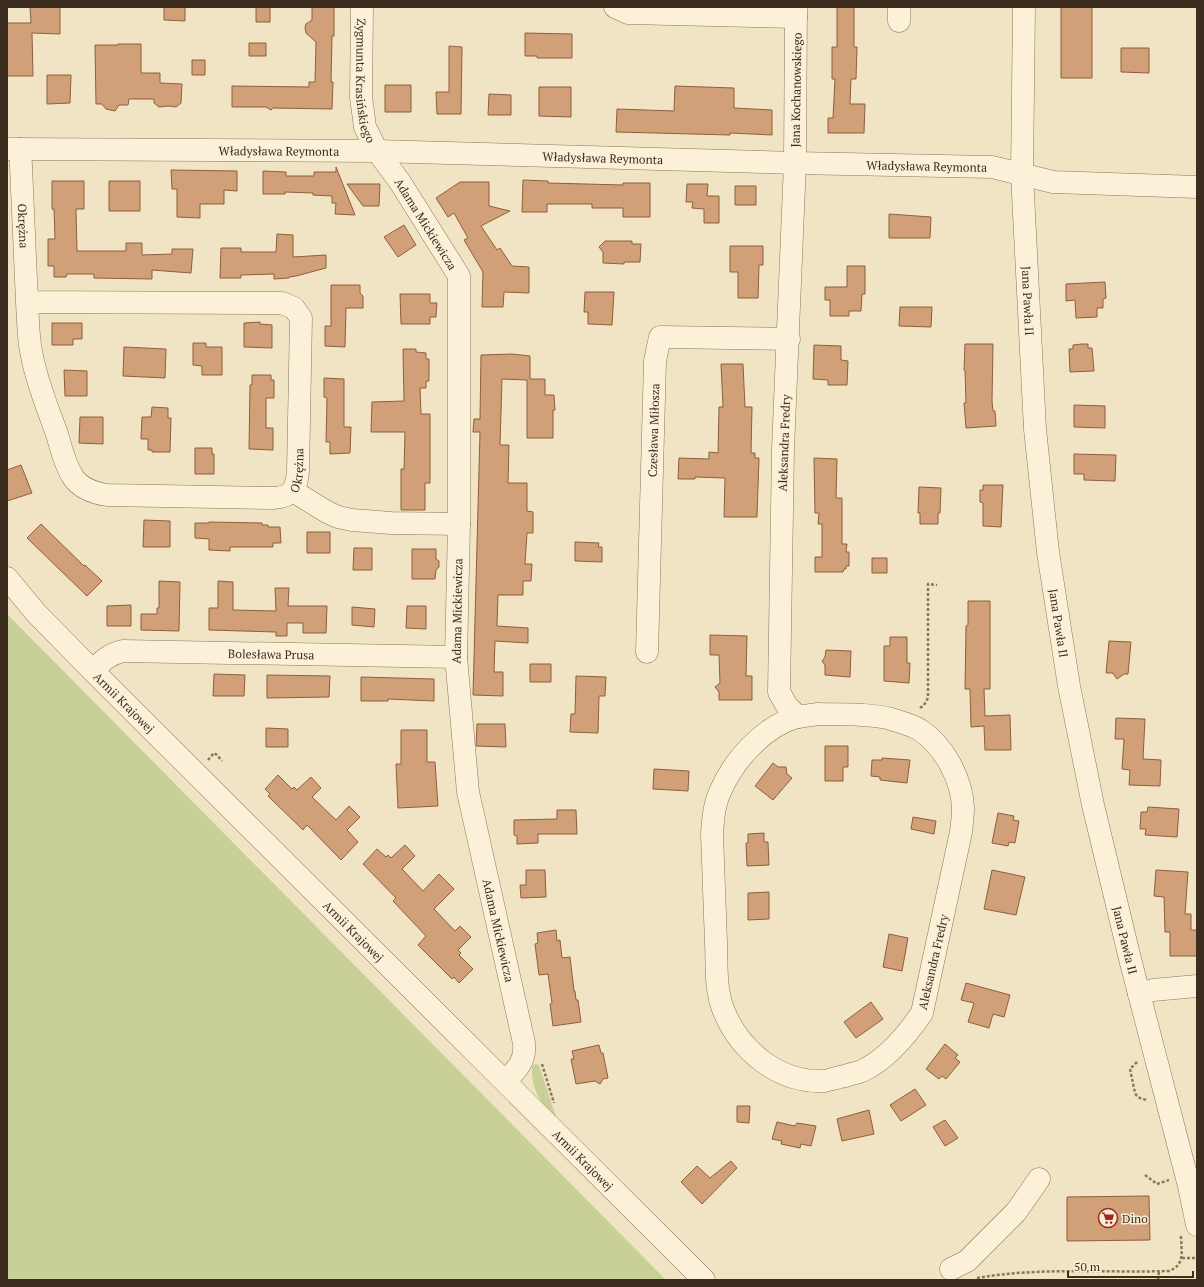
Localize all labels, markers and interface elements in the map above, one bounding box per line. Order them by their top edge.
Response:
street label: Zygmunta Krasińskiego [353,18,379,145]
street label: Jana Kochanowskiego [787,32,805,148]
street label: Władysława Reymonta [219,143,339,158]
street label: Władysława Reymonta [542,148,663,167]
street label: Władysława Reymonta [866,157,987,174]
street label: Adama Mickiewicza [392,175,461,272]
street label: Okrężna [15,203,32,249]
street label: Jana Pawła II [1019,266,1038,336]
street label: Czesława Miłosza [644,383,662,477]
street label: Aleksandra Fredry [775,393,793,492]
street label: Okrężna [286,448,306,495]
street label: Adama Mickiewicza [449,558,465,664]
street label: Jana Pawła II [1046,588,1072,659]
street label: Bolesława Prusa [228,645,315,662]
street label: Armii Krajowej [91,669,158,736]
street label: Adama Mickiewicza [480,877,518,983]
street label: Armii Krajowej [320,897,387,964]
street label: Jana Pawła II [1110,905,1141,976]
street label: Aleksandra Fredry [915,912,951,1011]
street label: Armii Krajowej [550,1126,617,1193]
supermarket icon: Dino [1097,1207,1119,1229]
place label: Dino [1122,1211,1148,1226]
scale bar [1068,1253,1193,1279]
text: 50 m [1074,1259,1101,1274]

